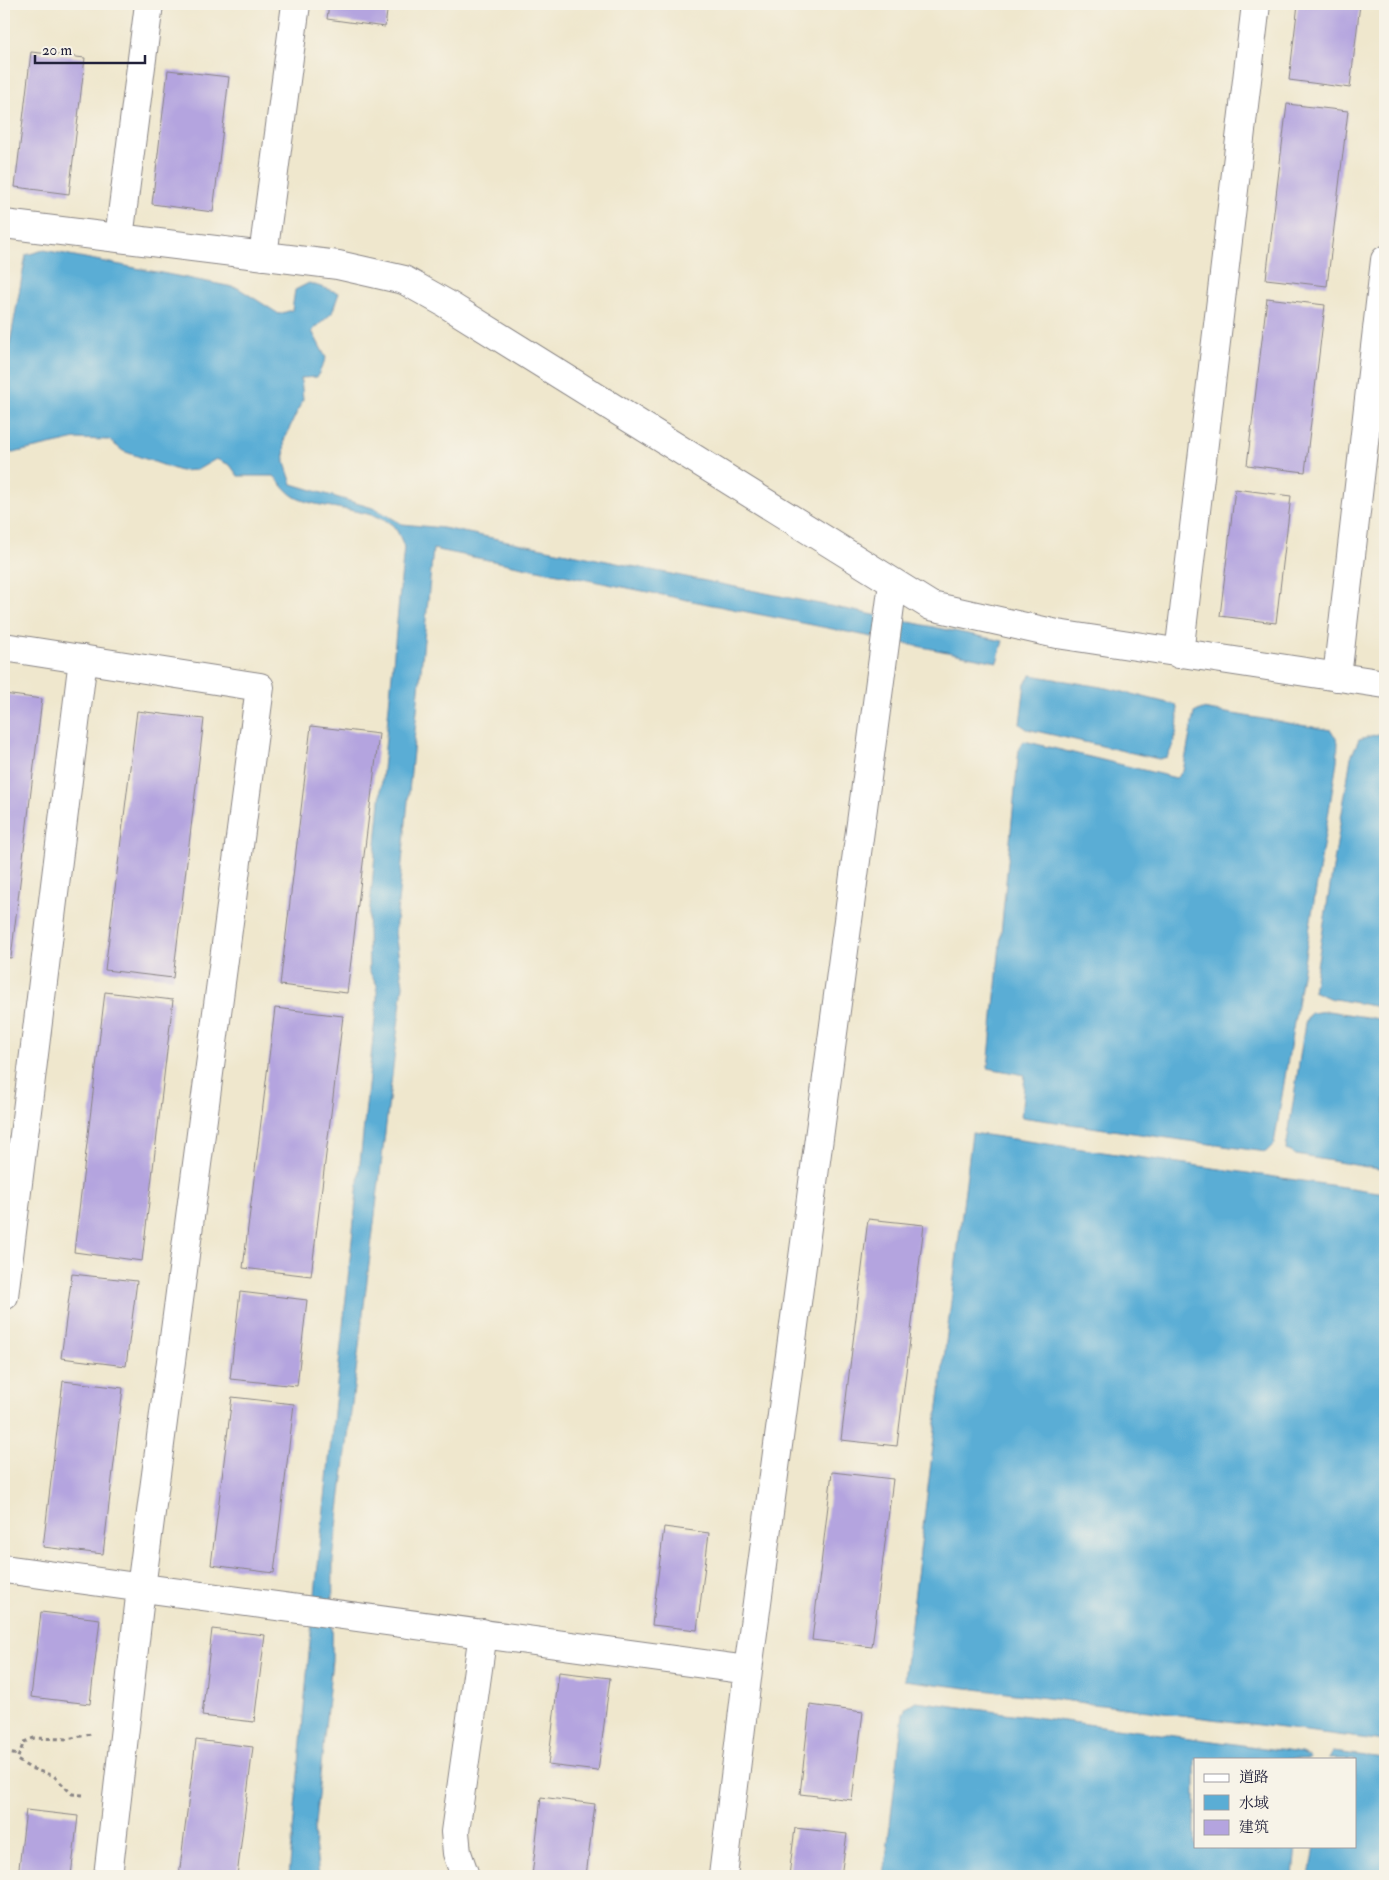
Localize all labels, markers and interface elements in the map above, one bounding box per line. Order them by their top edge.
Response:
scale bar [35,32,145,64]
text: 20 m [42,41,72,60]
legend [1194,1758,1356,1848]
text: 道路 [1239,1768,1269,1787]
text: 水域 [1239,1794,1269,1813]
text: 建筑 [1239,1818,1269,1837]

